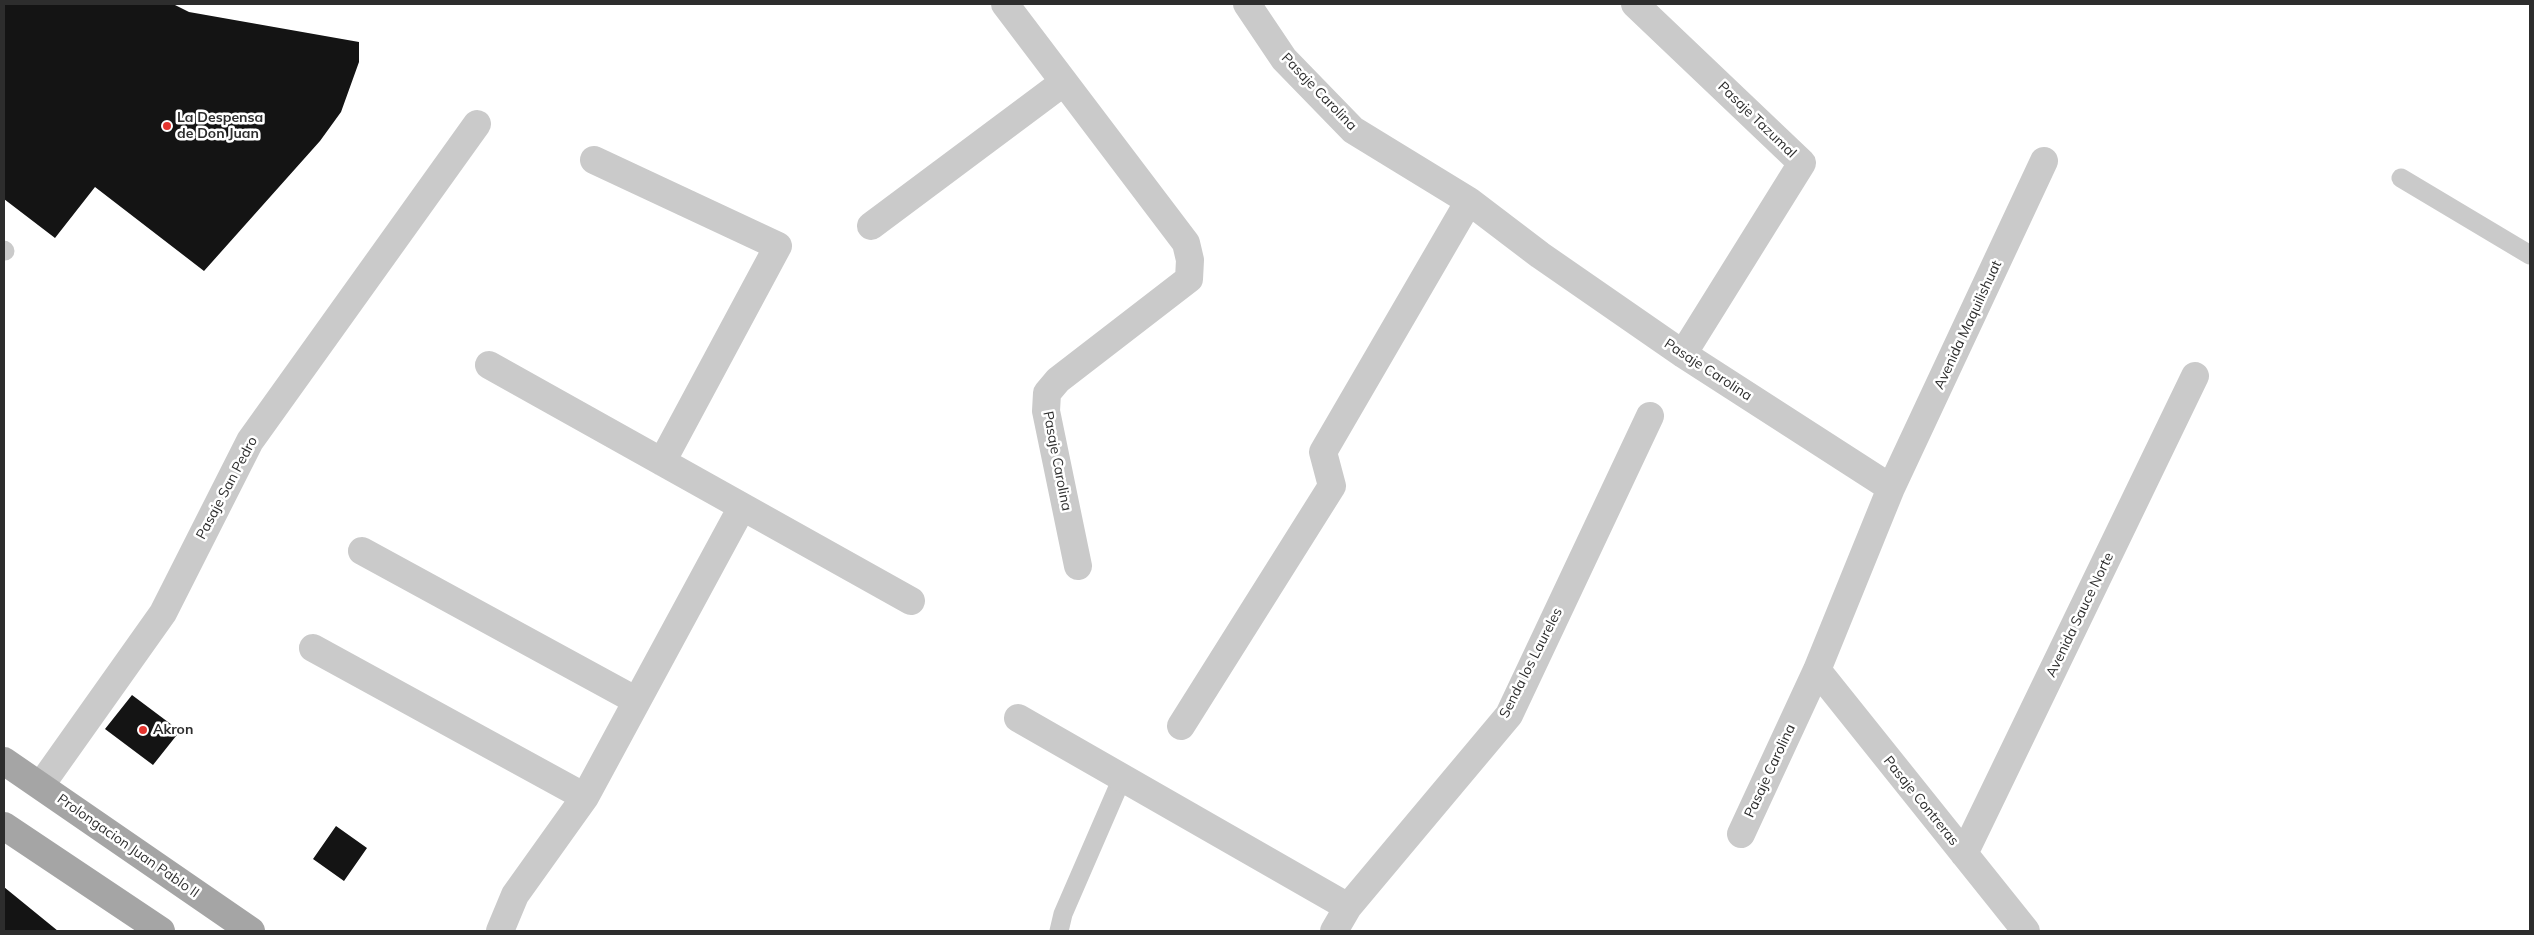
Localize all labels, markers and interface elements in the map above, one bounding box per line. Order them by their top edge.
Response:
street label: Pasaje Carolina [1278,50,1360,134]
street label: Pasaje Tazumal [1714,78,1800,162]
place label: La Despensa de Don Juan [177,110,263,142]
marker: La Despensa de Don Juan [161,120,173,132]
street label: Avenida Maquilishuat [1931,258,2005,392]
street label: Pasaje Carolina [1661,335,1755,405]
street label: Pasaje Carolina [1039,410,1075,512]
street label: Pasaje San Pedro [193,434,261,542]
street label: Avenida Sauce Norte [2043,550,2117,680]
street label: Senda los Laureles [1496,605,1566,721]
place label: Akron [153,722,193,738]
street label: Pasaje Carolina [1741,722,1799,820]
marker: Akron [137,724,149,736]
street label: Pasaje Contreras [1880,753,1962,849]
street label: Prolongacion Juan Pablo II [54,791,202,901]

